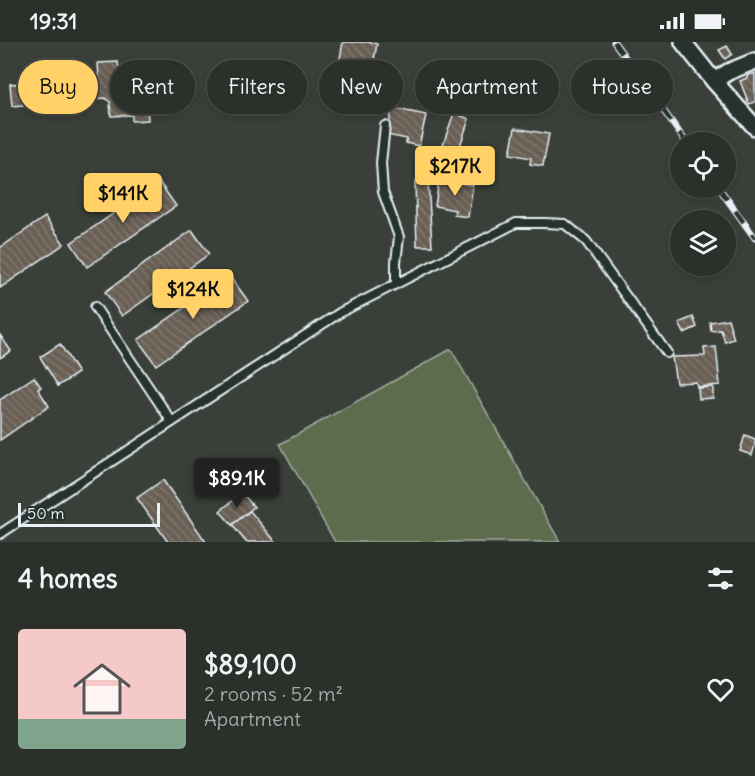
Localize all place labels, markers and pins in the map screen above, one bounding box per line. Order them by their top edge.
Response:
pin: $217K [413,146,497,197]
pin: $141K [81,173,165,224]
pin: $124K [151,269,235,320]
pin: $89.1K [188,458,286,509]

